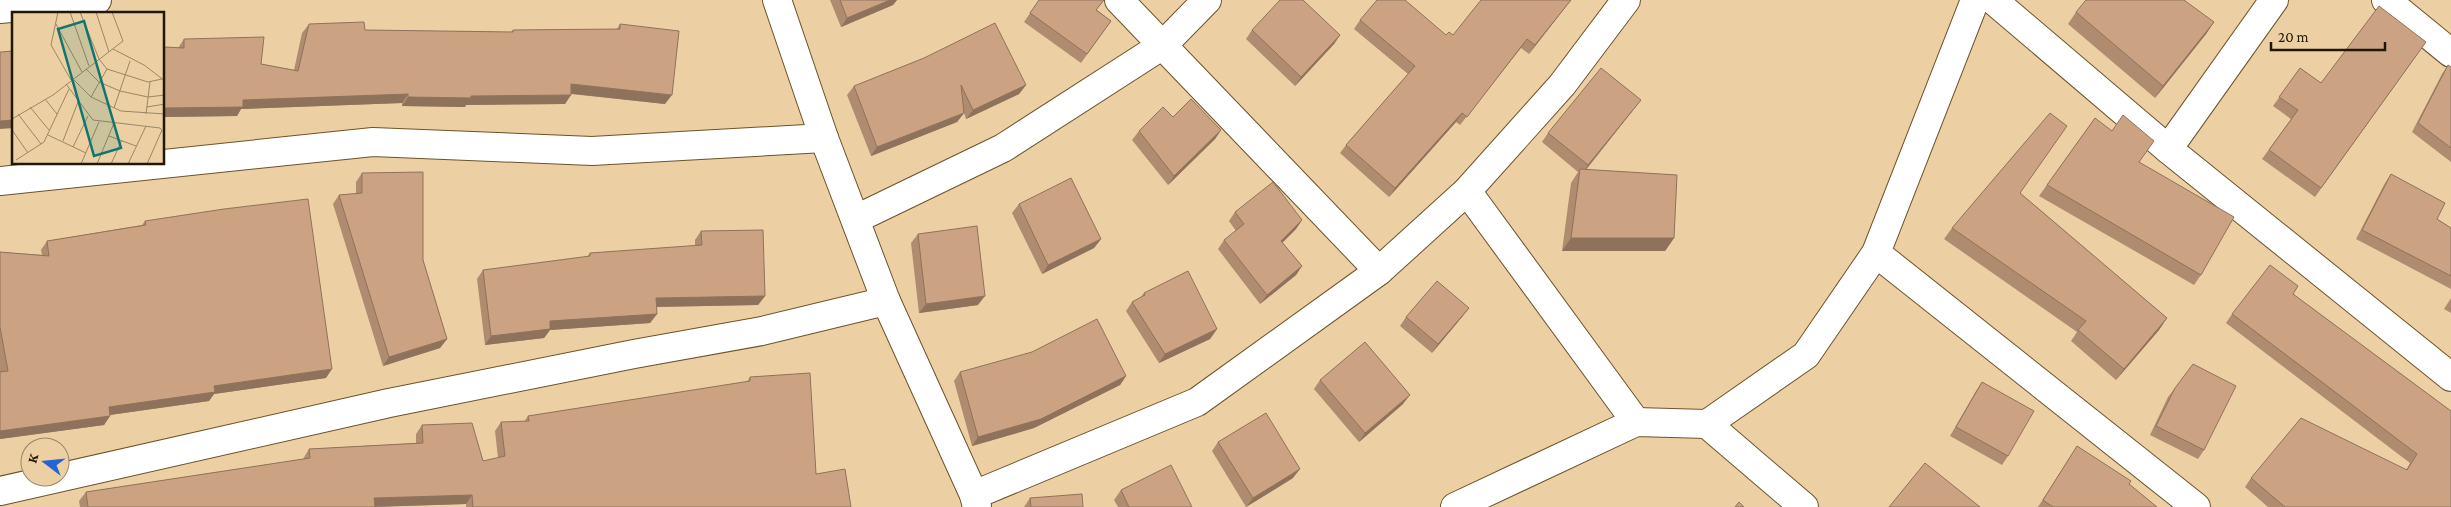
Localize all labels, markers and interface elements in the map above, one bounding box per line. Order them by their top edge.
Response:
inset map [12,12,165,165]
scale bar [2271,20,2385,52]
text: 20 m [2278,29,2309,45]
north arrow [20,437,70,487]
text: K [24,451,42,465]

